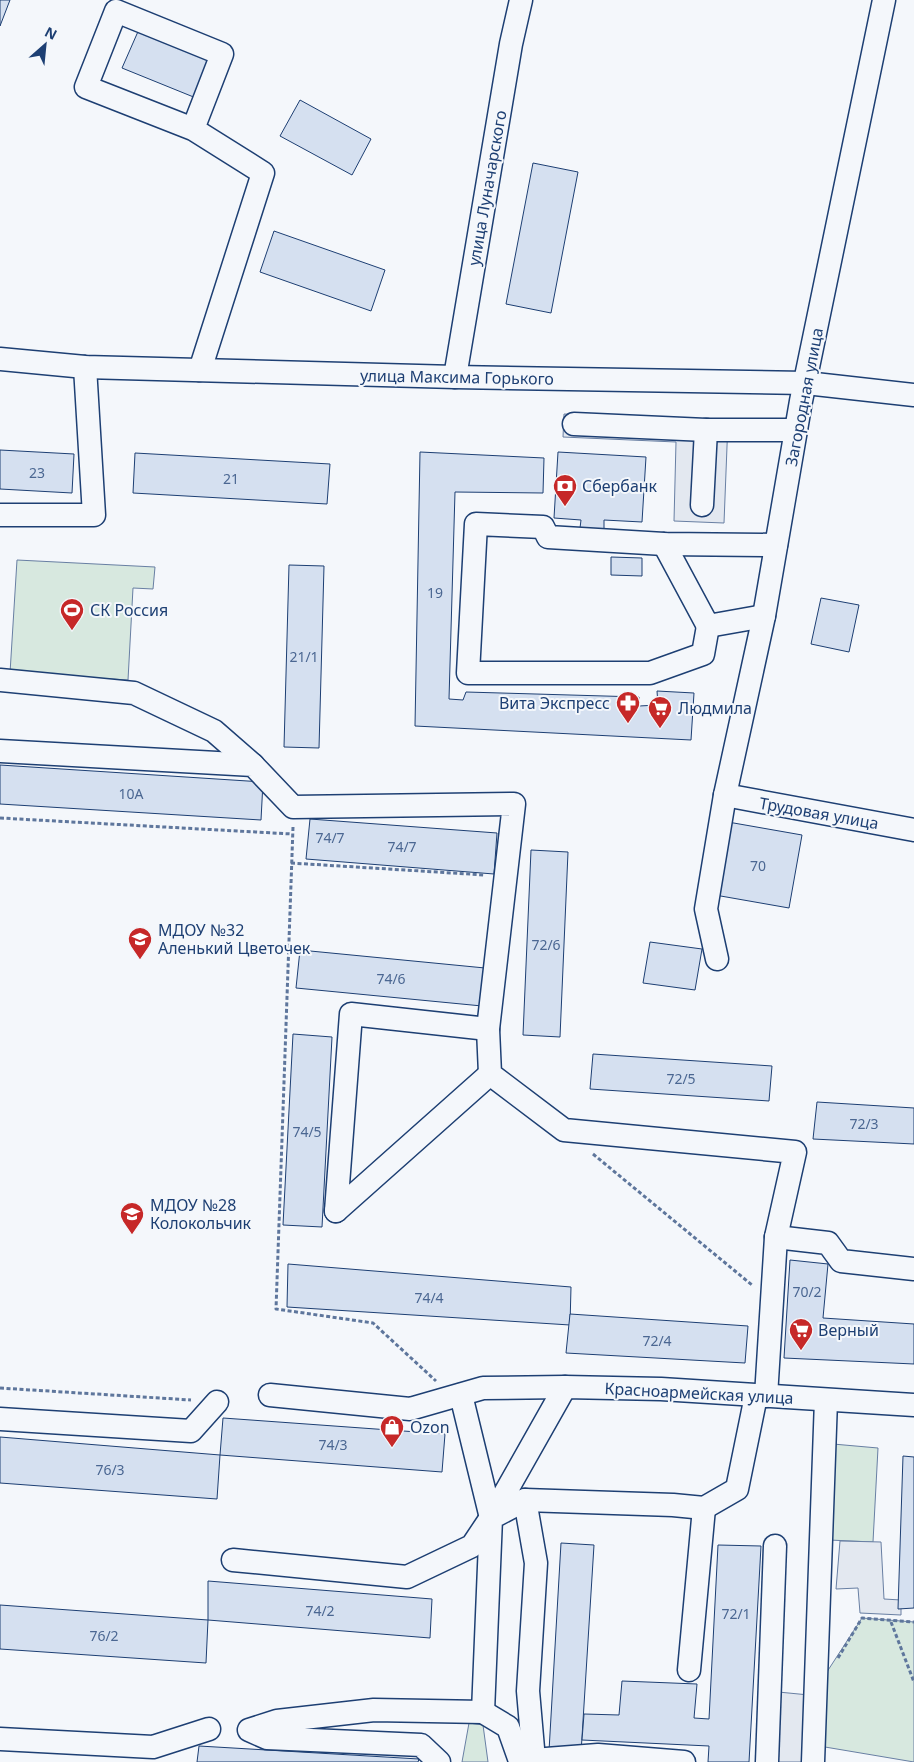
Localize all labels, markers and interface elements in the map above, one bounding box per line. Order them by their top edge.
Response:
north arrow [20,20,70,70]
text: N [42,22,61,44]
street label: улица Луначарского [462,109,512,267]
street label: Загородная улица [780,326,828,468]
street label: улица Максима Горького [360,364,554,390]
house number: 23 [29,463,45,482]
house number: 21 [223,469,239,488]
bank icon: Сбербанк [552,473,578,507]
place label: Сбербанк [582,475,658,497]
house number: 19 [427,583,443,602]
sports icon: СК Россия [59,597,85,631]
place label: СК Россия [90,599,168,621]
house number: 21/1 [289,647,319,666]
pharmacy icon: Вита Экспресс [615,690,641,724]
place label: Вита Экспресс [499,692,610,714]
supermarket icon: Людмила [647,695,673,729]
place label: Людмила [678,697,752,719]
house number: 10А [119,784,144,803]
street label: Трудовая улица [758,792,880,834]
house number: 74/7 [315,828,345,847]
house number: 74/7 [387,837,417,856]
house number: 70 [750,856,766,875]
place label: МДОУ №32 Аленький Цветочек [158,919,311,959]
school or university icon: МДОУ №32 Аленький Цветочек [127,926,153,960]
house number: 72/6 [531,935,561,954]
house number: 74/6 [376,969,406,988]
house number: 72/5 [666,1069,696,1088]
house number: 72/3 [849,1114,879,1133]
house number: 74/5 [292,1122,322,1141]
place label: МДОУ №28 Колокольчик [150,1194,252,1234]
school or university icon: МДОУ №28 Колокольчик [119,1201,145,1235]
house number: 70/2 [792,1282,822,1301]
house number: 74/4 [414,1288,444,1307]
supermarket icon: Верный [788,1317,814,1351]
place label: Верный [818,1319,879,1341]
house number: 72/4 [642,1331,672,1350]
street label: Красноармейская улица [604,1377,794,1409]
shop icon: Ozon [379,1414,405,1448]
place label: Ozon [410,1416,450,1438]
house number: 74/3 [318,1435,348,1454]
house number: 76/3 [95,1460,125,1479]
house number: 74/2 [305,1601,335,1620]
house number: 72/1 [721,1604,751,1623]
house number: 76/2 [89,1626,119,1645]

